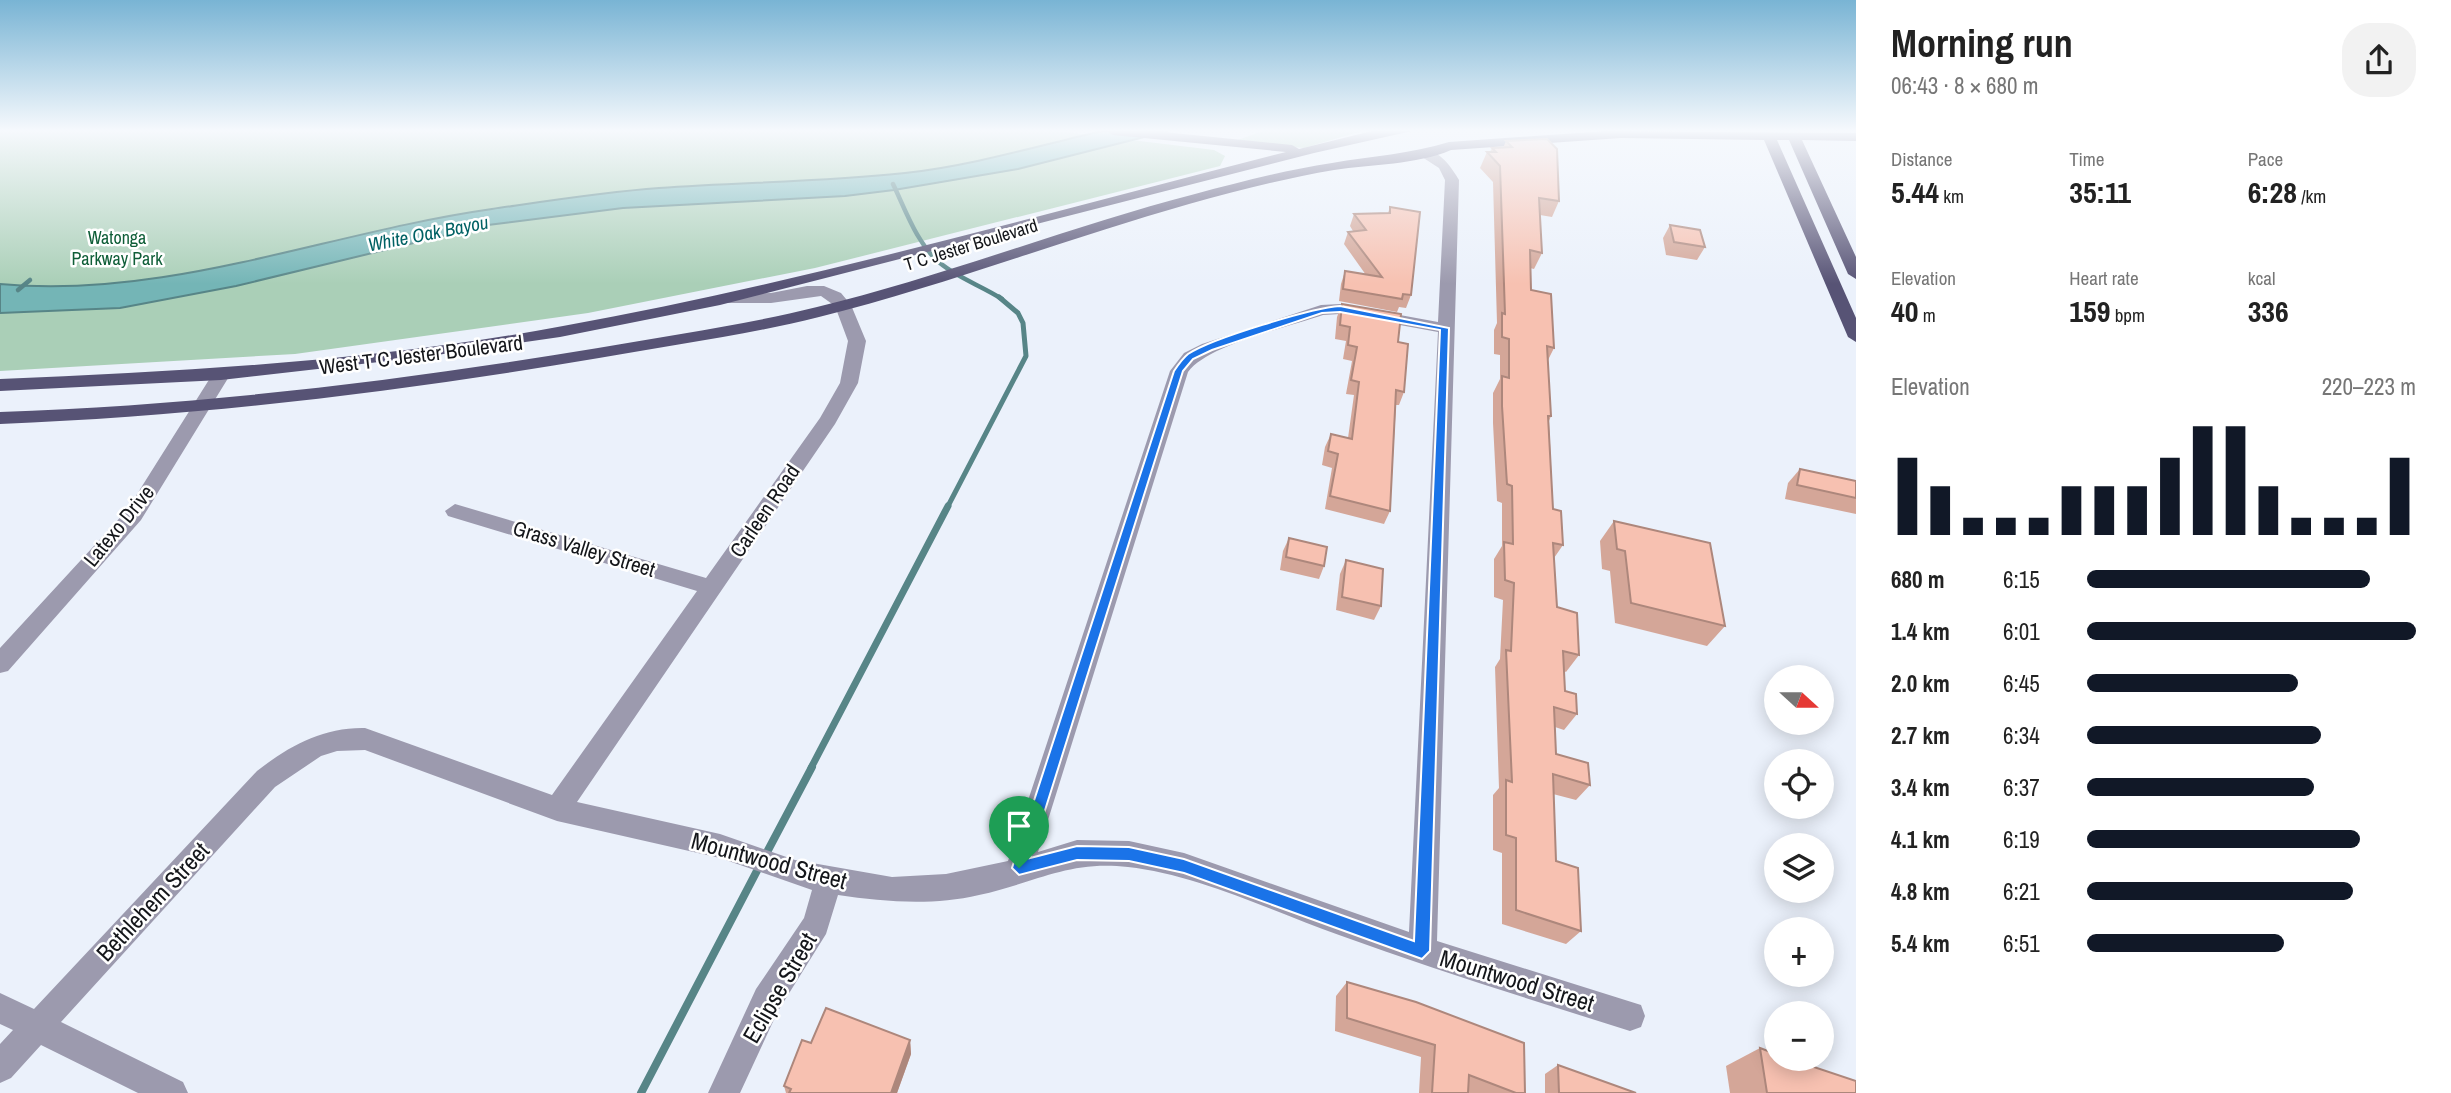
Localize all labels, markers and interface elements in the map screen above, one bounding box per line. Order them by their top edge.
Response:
text: Morning run [1891,18,2073,69]
button: share [2342,23,2416,97]
text: 06:43 · 8 × 680 m [1891,70,2038,101]
text: Distance [1891,146,1952,172]
text: Time [2069,146,2104,172]
text: Pace [2248,146,2283,172]
text: 5.44 [1891,172,1939,212]
text: 35:11 [2069,172,2131,212]
text: 6:28 [2248,172,2297,212]
text: km [1939,183,1964,209]
text: /km [2297,183,2326,209]
water label: White Oak Bayou [366,209,491,257]
street label: T C Jester Boulevard [901,212,1041,277]
park label: Watonga Parkway Park [71,225,163,271]
text: Elevation [1891,265,1956,291]
text: Heart rate [2069,265,2139,291]
text: kcal [2248,265,2275,291]
text: 40 [1891,291,1918,331]
text: 159 [2069,291,2110,331]
text: 336 [2248,291,2289,331]
text: m [1918,302,1936,328]
text: bpm [2110,302,2145,328]
street label: West T C Jester Boulevard [317,328,524,381]
text: Elevation [1891,371,1970,402]
text: 220–223 m [2322,371,2416,402]
street label: Carleen Road [723,459,806,563]
street label: Latexo Drive [77,479,161,573]
street label: Grass Valley Street [510,513,659,584]
text: 680 m [1891,564,1944,595]
text: 6:15 [2003,564,2040,595]
text: 1.4 km [1891,616,1950,647]
text: 6:01 [2003,616,2040,647]
north arrow [1764,665,1834,735]
map controls [1764,665,1834,1071]
text: 2.0 km [1891,668,1950,699]
text: 6:45 [2003,668,2040,699]
text: 2.7 km [1891,720,1950,751]
text: 6:34 [2003,720,2040,751]
button: locate [1764,749,1834,819]
text: 3.4 km [1891,772,1950,803]
text: 6:37 [2003,772,2040,803]
pin [989,796,1049,868]
icon: arrive [1000,807,1038,845]
street label: Mountwood Street [688,824,851,896]
text: 4.1 km [1891,824,1950,855]
text: 6:19 [2003,824,2040,855]
button: layers [1764,833,1834,903]
street label: Bethlehem Street [89,834,216,968]
text: 4.8 km [1891,876,1950,907]
text: 6:21 [2003,876,2040,907]
button: + [1764,917,1834,987]
street label: Eclipse Street [735,926,824,1049]
text: 5.4 km [1891,928,1950,959]
text: 6:51 [2003,928,2040,959]
street label: Mountwood Street [1436,941,1599,1019]
button: − [1764,1001,1834,1071]

